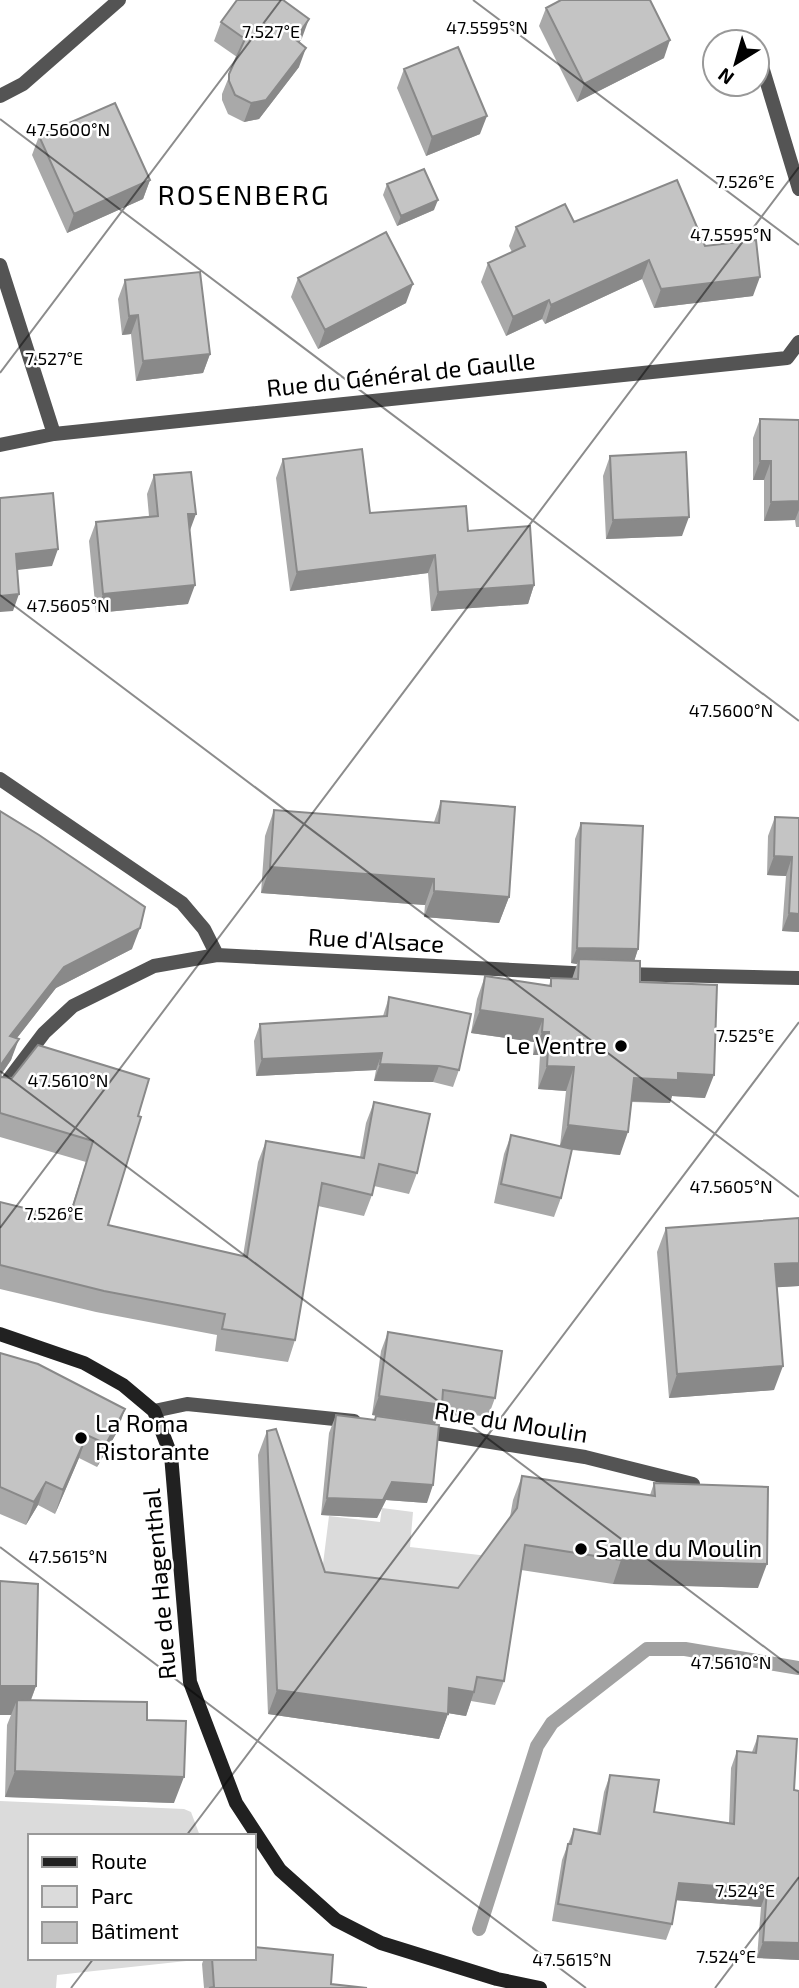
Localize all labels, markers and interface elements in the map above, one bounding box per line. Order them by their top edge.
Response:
text: 47.5595°N [446,16,528,38]
text: 7.527°E [242,20,300,42]
north arrow [701,28,771,98]
text: N [713,64,738,90]
text: 47.5600°N [26,118,110,140]
text: 7.526°E [715,170,775,192]
district label: ROSENBERG [157,177,331,211]
text: 47.5595°N [690,223,772,245]
street label: Rue du Général de Gaulle [265,345,537,402]
text: 7.527°E [25,347,83,369]
text: 47.5605°N [26,594,110,616]
text: 47.5600°N [689,699,773,721]
street label: Rue d'Alsace [307,921,445,958]
text: 7.525°E [716,1024,774,1046]
place label: Le Ventre [505,1030,607,1059]
marker: Le Ventre [613,1038,629,1054]
text: 47.5610°N [28,1069,108,1091]
text: 47.5605°N [689,1175,773,1197]
text: 7.526°E [24,1202,84,1224]
street label: Rue du Moulin [432,1395,590,1448]
place label: La Roma Ristorante [95,1408,210,1465]
marker: La Roma Ristorante [73,1430,89,1446]
street label: Rue de Hagenthal [136,1487,181,1681]
place label: Salle du Moulin [595,1533,762,1562]
marker: Salle du Moulin [573,1541,589,1557]
text: 47.5615°N [28,1545,108,1567]
text: 47.5610°N [691,1651,771,1673]
legend [28,1834,256,1960]
text: Route [91,1848,147,1873]
text: 7.524°E [715,1879,775,1901]
text: Parc [91,1883,133,1908]
text: Bâtiment [91,1918,179,1943]
text: 7.524°E [696,1945,756,1967]
text: 47.5615°N [532,1948,612,1970]

